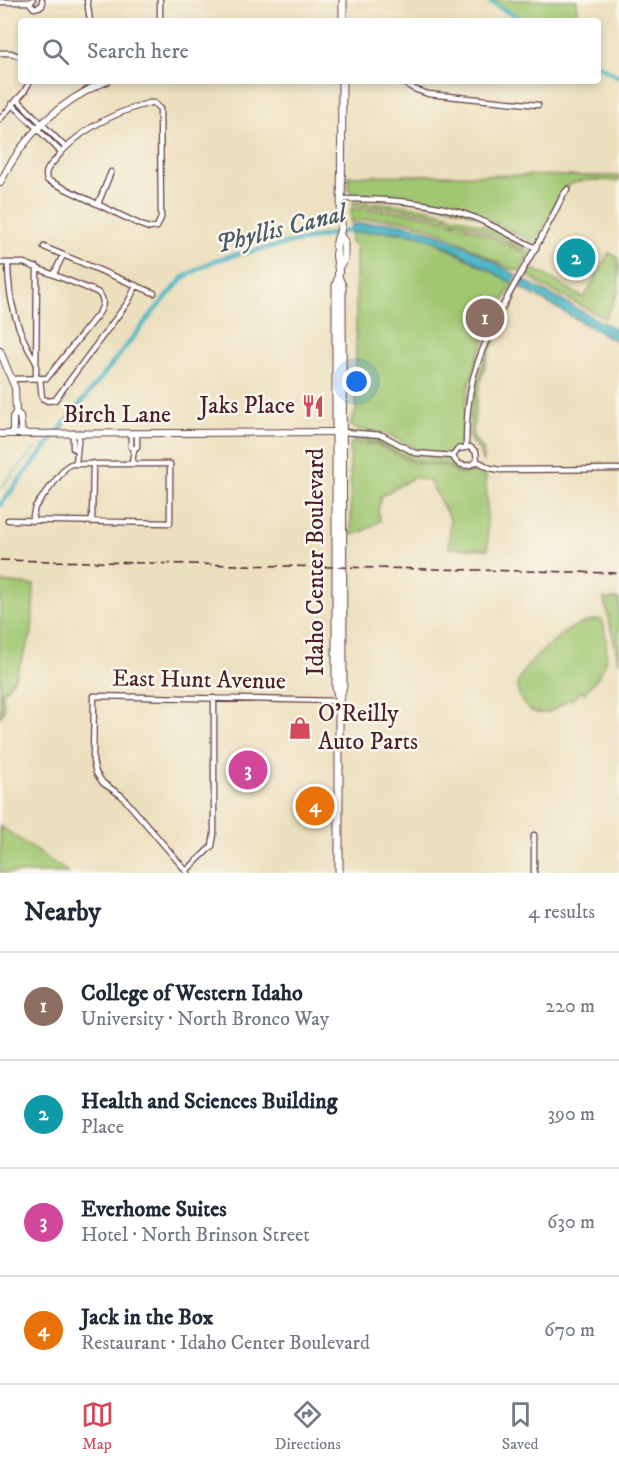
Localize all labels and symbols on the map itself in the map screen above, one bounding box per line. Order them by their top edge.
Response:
water label: Phyllis Canal [212,196,353,261]
pin: 2 [556,236,596,280]
pin: 1 [466,296,504,340]
your location [342,367,371,396]
place label: Jaks Place [197,391,295,421]
restaurant icon: Jaks Place [300,393,326,419]
street label: Birch Lane [63,400,171,430]
street label: Idaho Center Boulevard [301,448,331,676]
street label: East Hunt Avenue [112,663,286,697]
place label: O'Reilly Auto Parts [318,699,418,757]
shop icon: O'Reilly Auto Parts [287,715,313,741]
pin: 3 [228,748,268,792]
pin: 4 [296,784,334,828]

